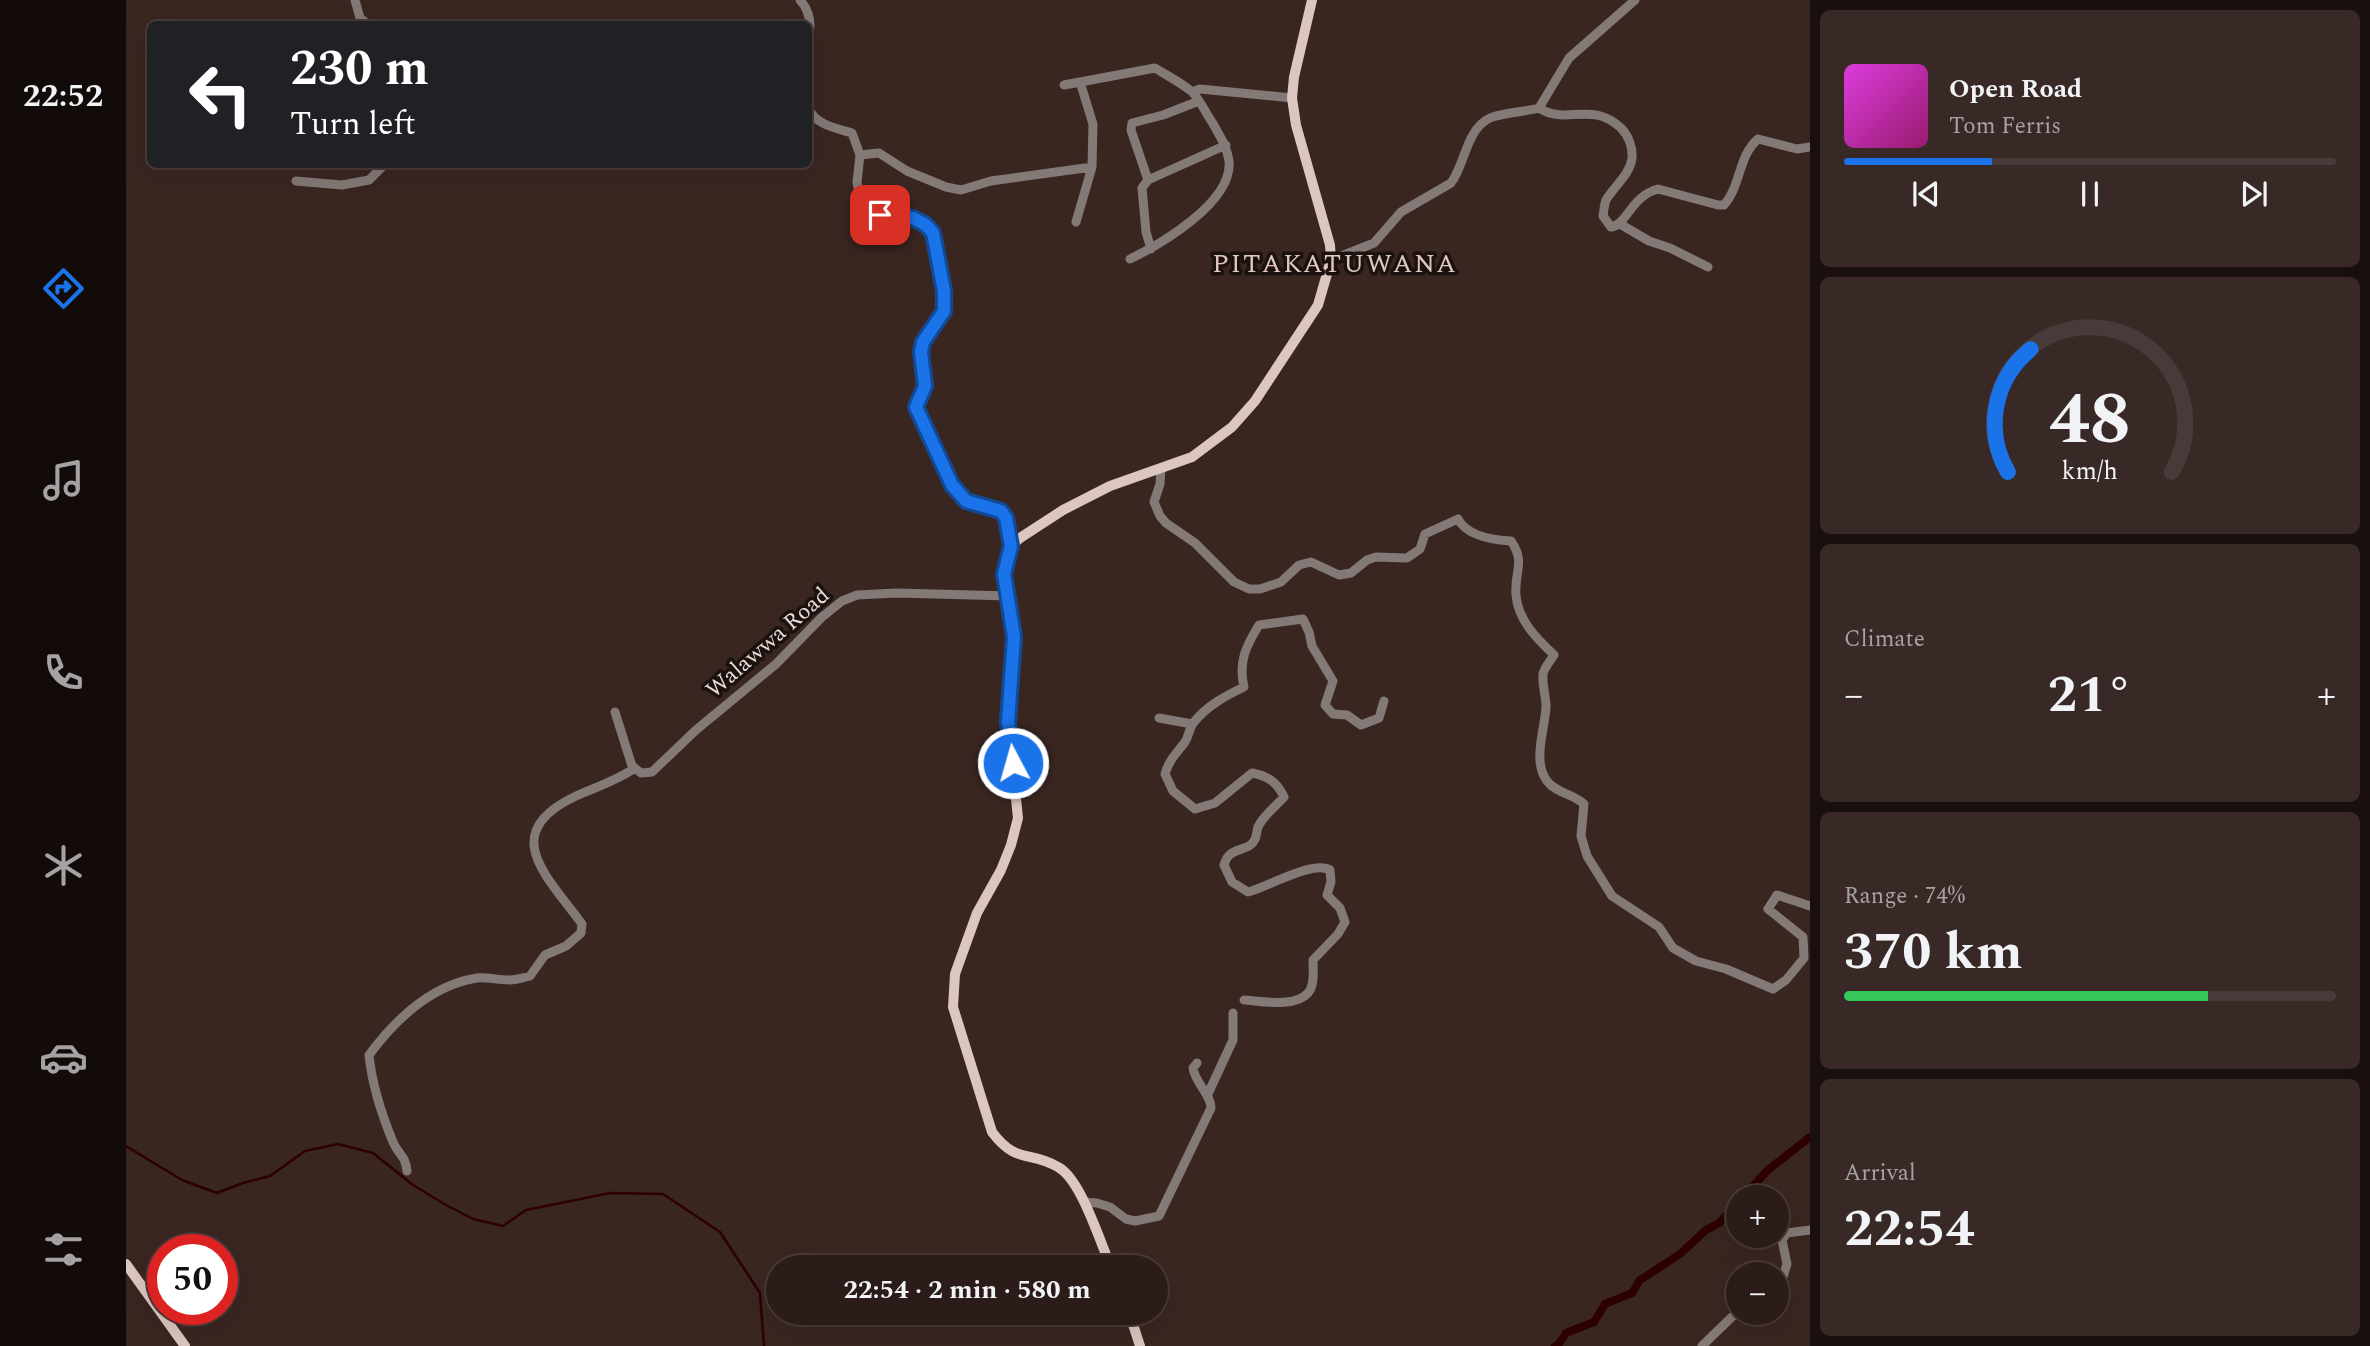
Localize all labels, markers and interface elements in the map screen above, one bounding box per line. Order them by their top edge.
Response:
text: 230 m [290,32,429,107]
icon: left [175,49,266,140]
text: Open Road [1949,69,2082,109]
text: 22:52 [23,72,103,121]
text: Turn left [290,100,416,149]
text: Tom Ferris [1949,109,2061,144]
icon: previous [1907,175,1945,213]
icon: pause [2071,175,2109,213]
icon: next [2235,175,2273,213]
pin [850,185,910,245]
icon: arrive [861,196,899,234]
district label: PITAKATUWANA [1212,244,1458,284]
icon: directions [39,264,88,313]
text: 48 [2049,365,2131,476]
text: km/h [2062,453,2118,491]
icon: music [39,456,88,505]
street label: Walawwa Road [698,579,838,707]
text: Climate [1844,622,1925,657]
icon: phone [39,648,88,697]
text: 21° [2048,656,2132,735]
text: − [1844,667,1863,725]
text: + [2317,667,2336,725]
position arrow [976,726,1050,800]
icon: climate [39,841,88,890]
text: Range · 74% [1844,879,1965,914]
text: 370 km [1844,913,2023,992]
icon: car [39,1033,88,1082]
text: Arrival [1844,1156,1916,1191]
map controls [1726,1185,1789,1325]
button: + [1726,1185,1789,1248]
text: 22:54 [1844,1190,1975,1269]
icon: filters [39,1225,88,1274]
speed limit sign: 50 [147,1234,238,1325]
button: − [1726,1262,1789,1325]
text: 22:54 · 2 min · 580 m [843,1270,1091,1310]

